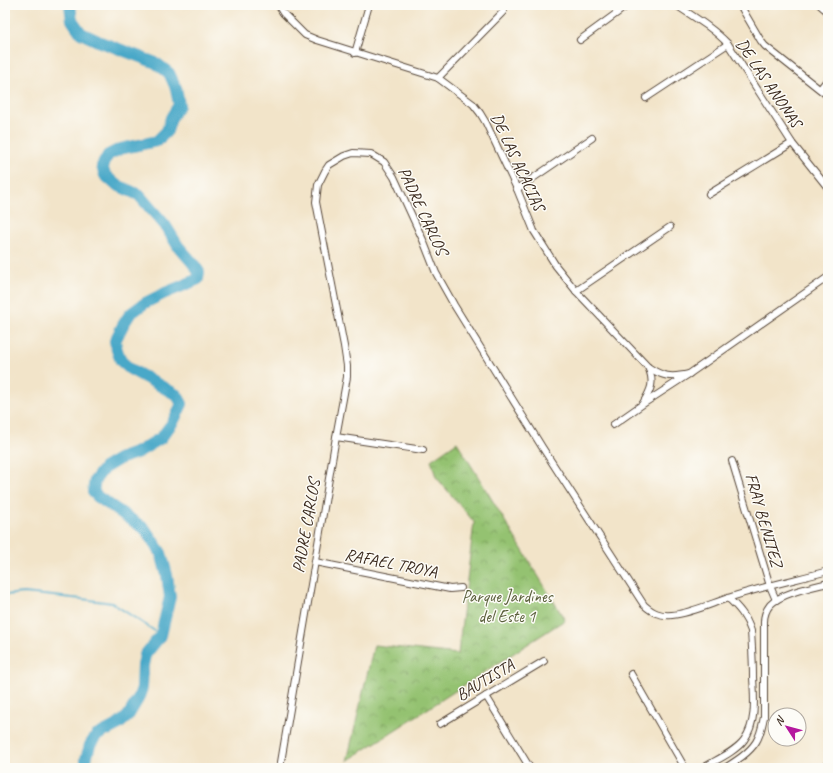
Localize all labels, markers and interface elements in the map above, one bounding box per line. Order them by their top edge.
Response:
street label: DE LAS ANONAS [731,34,808,134]
street label: DE LAS ACACIAS [486,110,551,217]
street label: PADRE CARLOS [393,164,454,262]
street label: FRAY BENITEZ [741,471,788,572]
street label: PADRE CARLOS [287,474,325,574]
street label: RAFAEL TROYA [343,544,439,582]
park label: Parque Jardines del Este 1 [462,586,554,627]
street label: BAUTISTA [452,654,519,705]
north arrow [767,707,807,747]
text: N [771,712,788,728]

